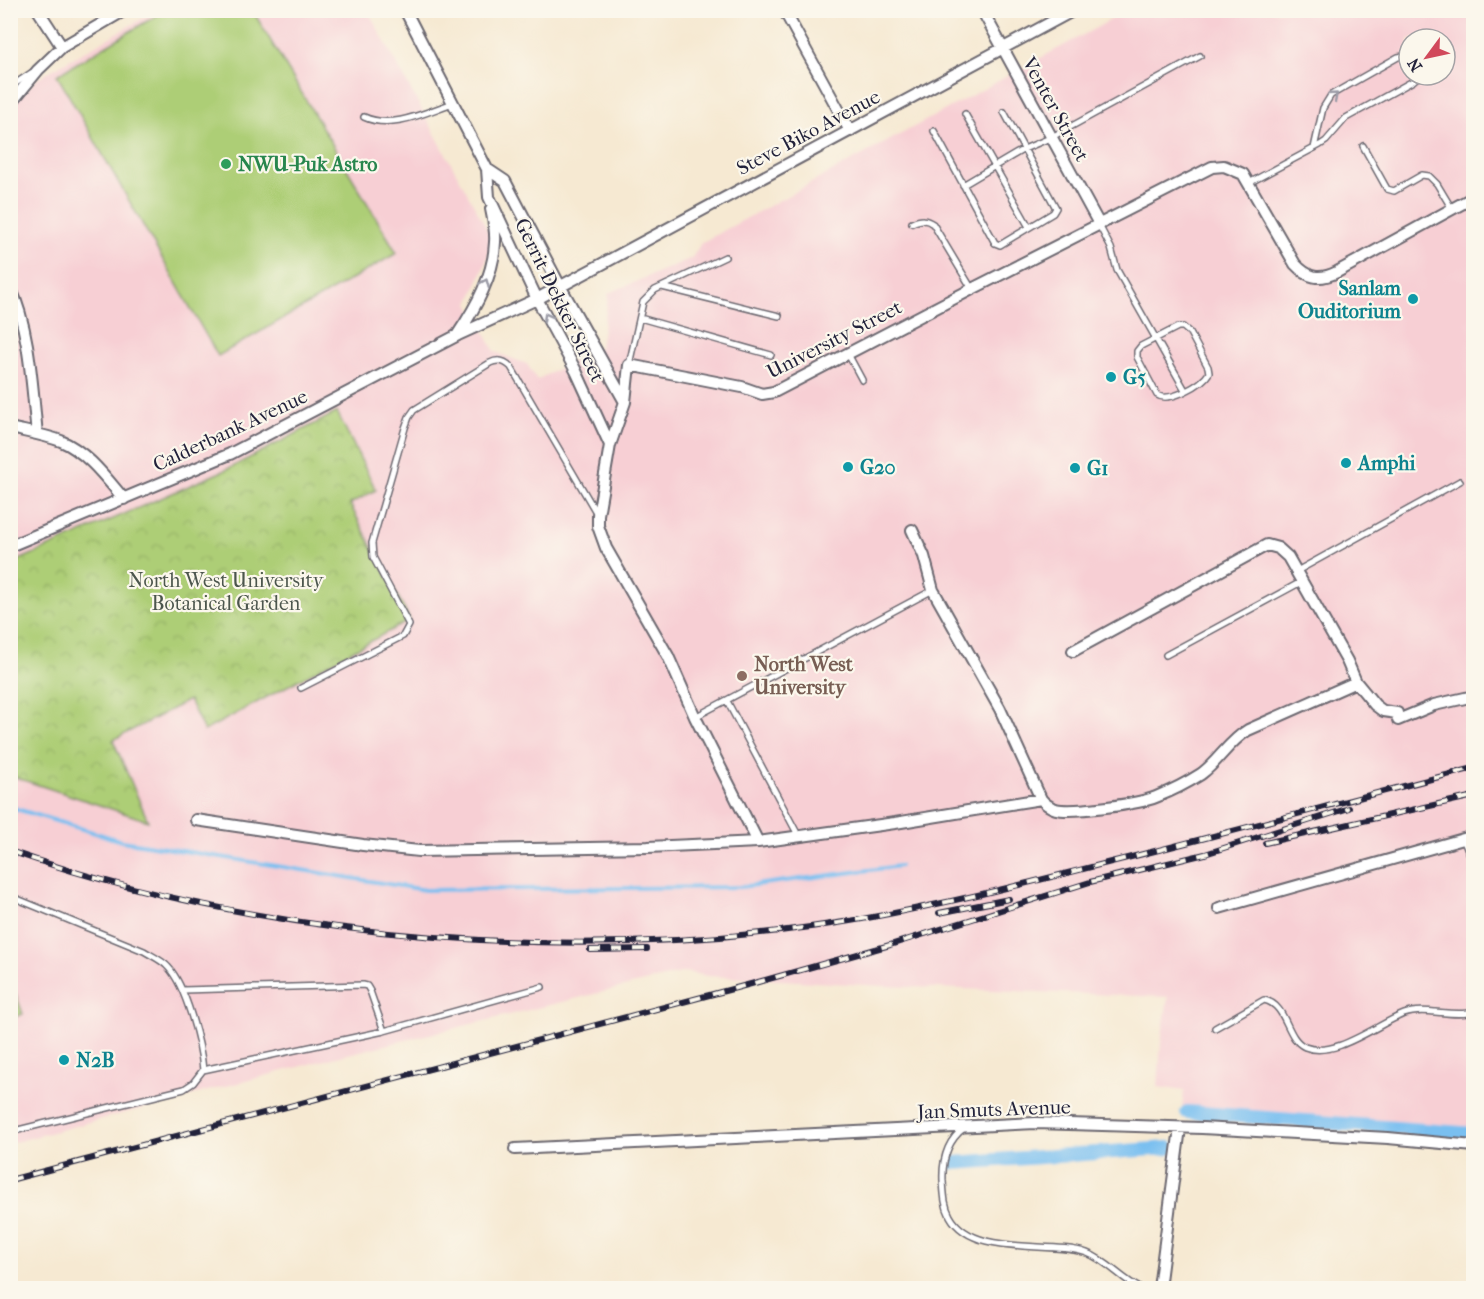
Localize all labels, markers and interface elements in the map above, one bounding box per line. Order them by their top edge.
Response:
north arrow [1397,27,1457,87]
street label: Venter Street [1017,52,1094,165]
text: N [1403,54,1426,75]
street label: Steve Biko Avenue [733,85,884,180]
one-way arrow [1327,92,1338,103]
place label: NWU-Puk Astro [238,153,378,176]
marker: NWU-Puk Astro [219,157,233,171]
street label: Gerrit Dekker Street [510,215,609,386]
place label: Sanlam Ouditorium [1298,277,1401,323]
one-way arrow [478,278,490,289]
marker: Sanlam Ouditorium [1406,292,1420,306]
street label: University Street [763,295,906,383]
one-way arrow [543,313,554,324]
place label: G5 [1123,366,1146,389]
marker: G5 [1104,370,1118,384]
street label: Calderbank Avenue [149,385,311,476]
place label: Amphi [1356,452,1416,475]
place label: G20 [860,456,895,479]
marker: Amphi [1339,456,1353,470]
place label: G1 [1087,457,1108,480]
marker: G20 [841,460,855,474]
marker: G1 [1068,461,1082,475]
park label: North West University Botanical Garden [129,569,325,615]
place label: North West University [753,653,854,699]
marker: North West University [735,669,749,683]
place label: N2B [76,1049,114,1072]
marker: N2B [57,1053,71,1067]
street label: Jan Smuts Avenue [915,1095,1071,1124]

